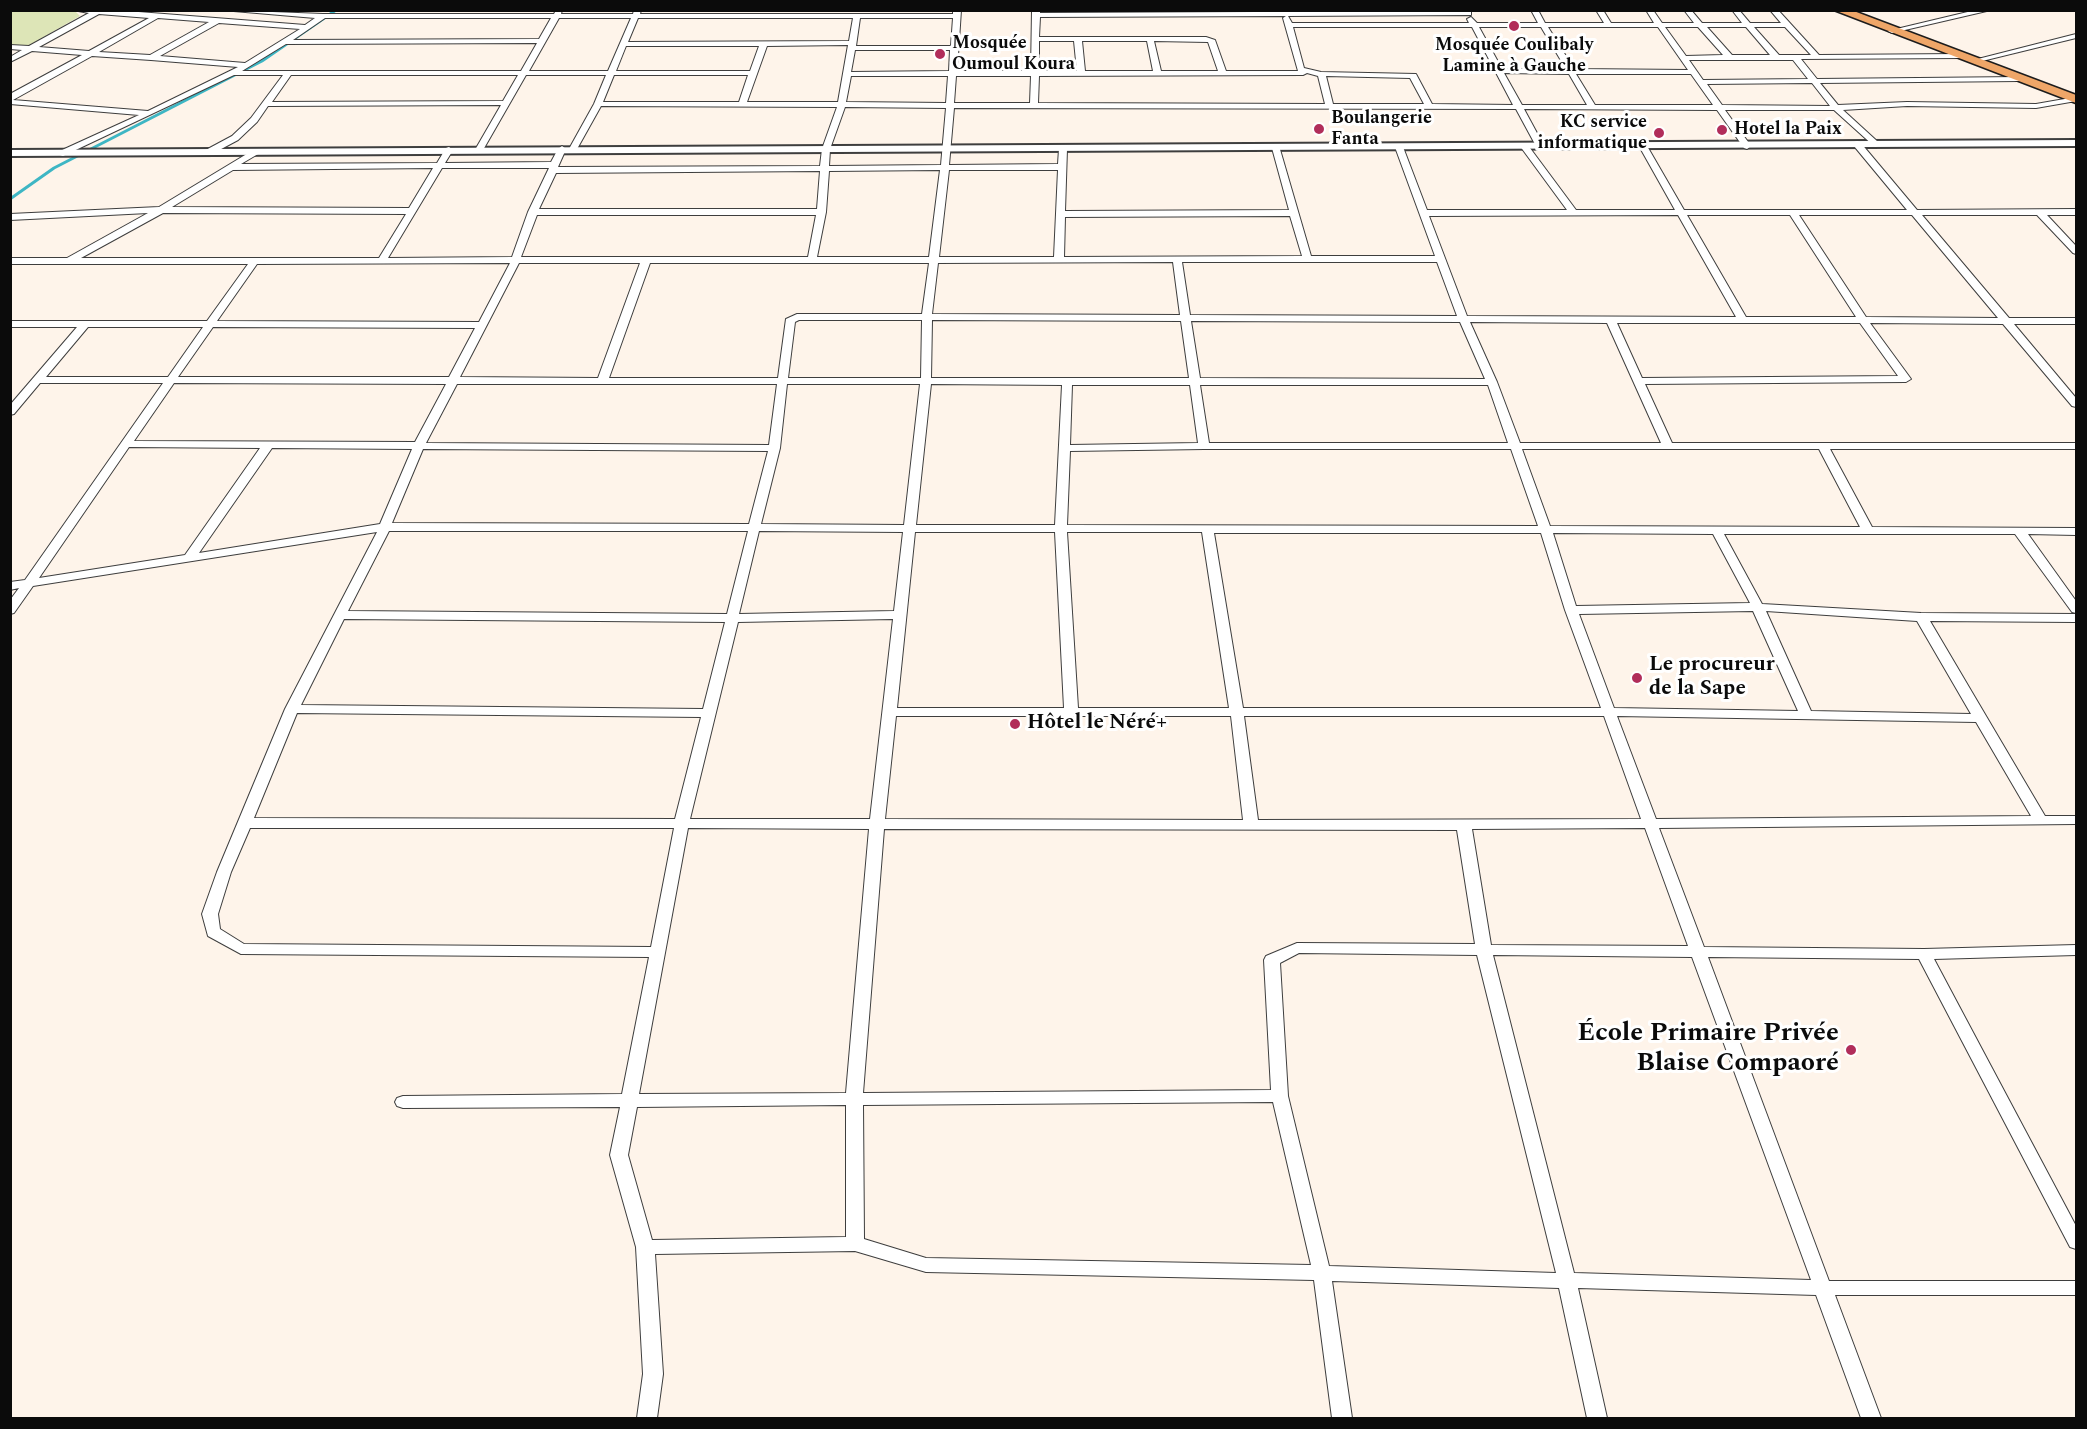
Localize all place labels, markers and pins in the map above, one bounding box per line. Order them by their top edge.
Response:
marker: Mosquée Coulibaly Lamine à Gauche [1507,19,1521,33]
place label: Mosquée Oumoul Koura [952,33,1075,76]
place label: Mosquée Coulibaly Lamine à Gauche [1435,35,1593,78]
marker: Mosquée Oumoul Koura [933,47,947,61]
place label: Boulangerie Fanta [1331,108,1432,150]
place label: KC service informatique [1537,112,1647,154]
place label: Hotel la Paix [1734,119,1842,141]
marker: Boulangerie Fanta [1312,122,1326,136]
marker: Hotel la Paix [1715,123,1729,137]
marker: KC service informatique [1652,126,1666,140]
place label: Le procureur de la Sape [1649,653,1775,703]
marker: Le procureur de la Sape [1630,671,1644,685]
place label: Hôtel le Néré+ [1027,711,1168,737]
marker: Hôtel le Néré+ [1008,717,1022,731]
place label: École Primaire Privée Blaise Compaoré [1577,1019,1839,1080]
marker: École Primaire Privée Blaise Compaoré [1844,1043,1858,1057]

